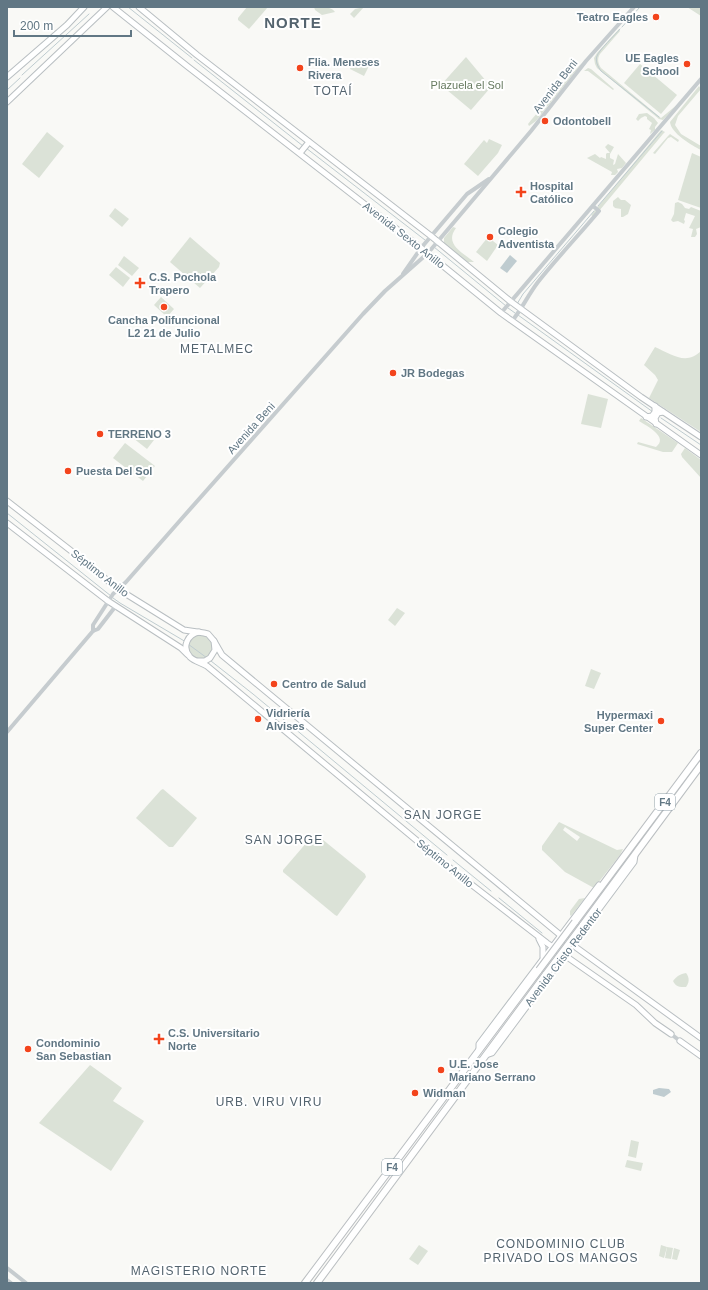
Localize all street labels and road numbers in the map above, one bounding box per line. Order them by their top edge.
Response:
street label: Avenida Beni [530,57,580,115]
street label: Avenida Sexto Anillo [361,199,447,271]
street label: Avenida Beni [225,400,277,456]
street label: Séptimo Anillo [69,547,131,599]
road number: F4 [655,794,675,810]
street label: Séptimo Anillo [414,836,476,890]
street label: Avenida Cristo Redentor [522,905,604,1008]
road number: F4 [382,1159,402,1175]

